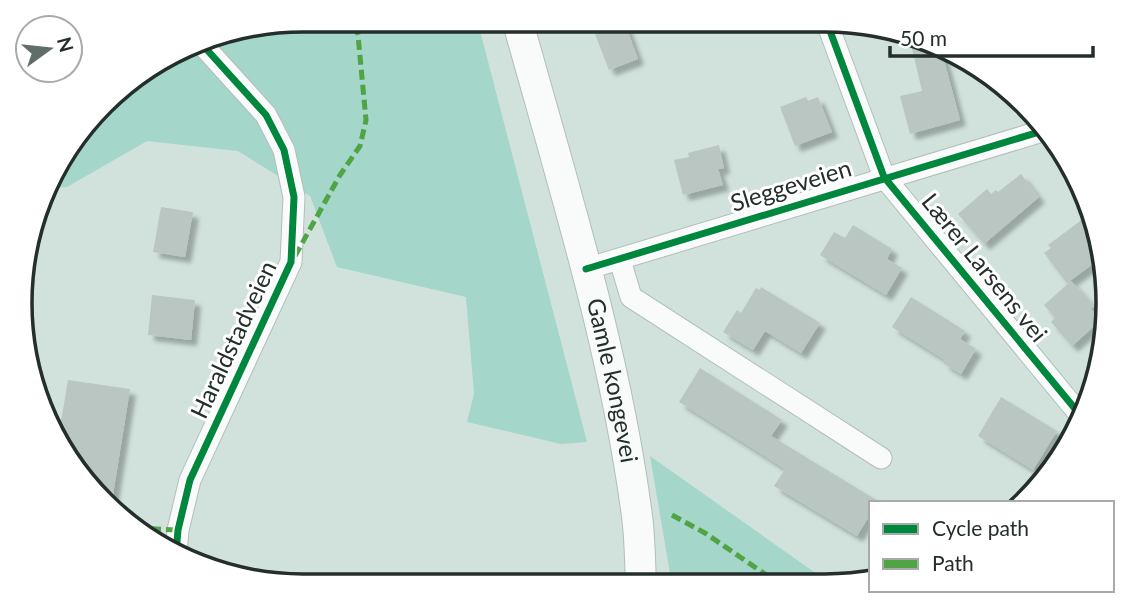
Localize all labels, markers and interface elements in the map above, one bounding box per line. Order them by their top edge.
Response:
north arrow [14,14,84,84]
scale bar [890,14,1093,58]
text: 50 m [900,25,947,50]
text: N [53,34,79,55]
street label: Sleggeveien [727,152,854,217]
street label: Lærer Larsens vei [916,187,1054,347]
street label: Haraldstadveien [183,256,282,423]
street label: Gamle kongevei [582,295,645,465]
legend [869,501,1114,592]
text: Cycle path [932,515,1029,540]
text: Path [932,550,974,575]

